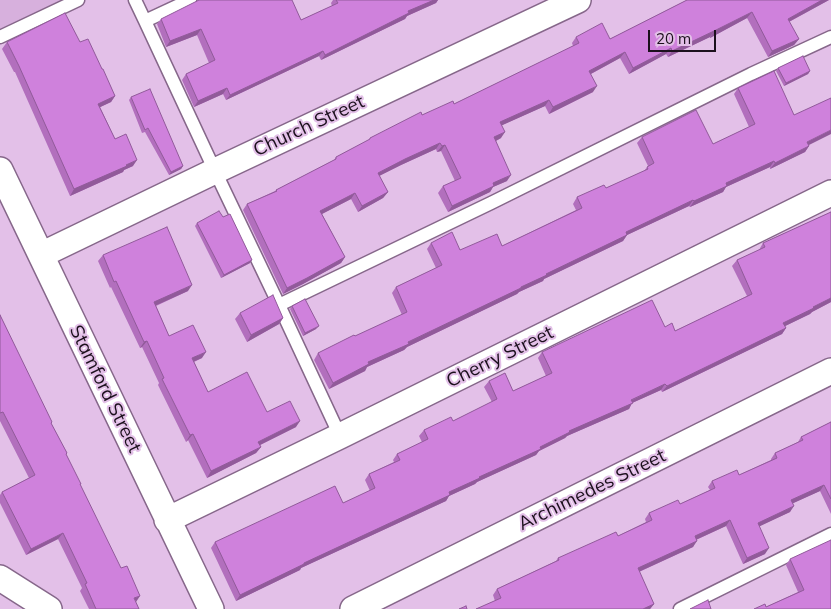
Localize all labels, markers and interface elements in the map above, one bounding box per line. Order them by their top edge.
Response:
scale bar [651,20,718,52]
text: 20 m [656,29,691,48]
street label: Church Street [250,90,368,162]
street label: Stamford Street [64,321,146,457]
street label: Cherry Street [443,321,557,393]
street label: Archimedes Street [514,444,670,536]

